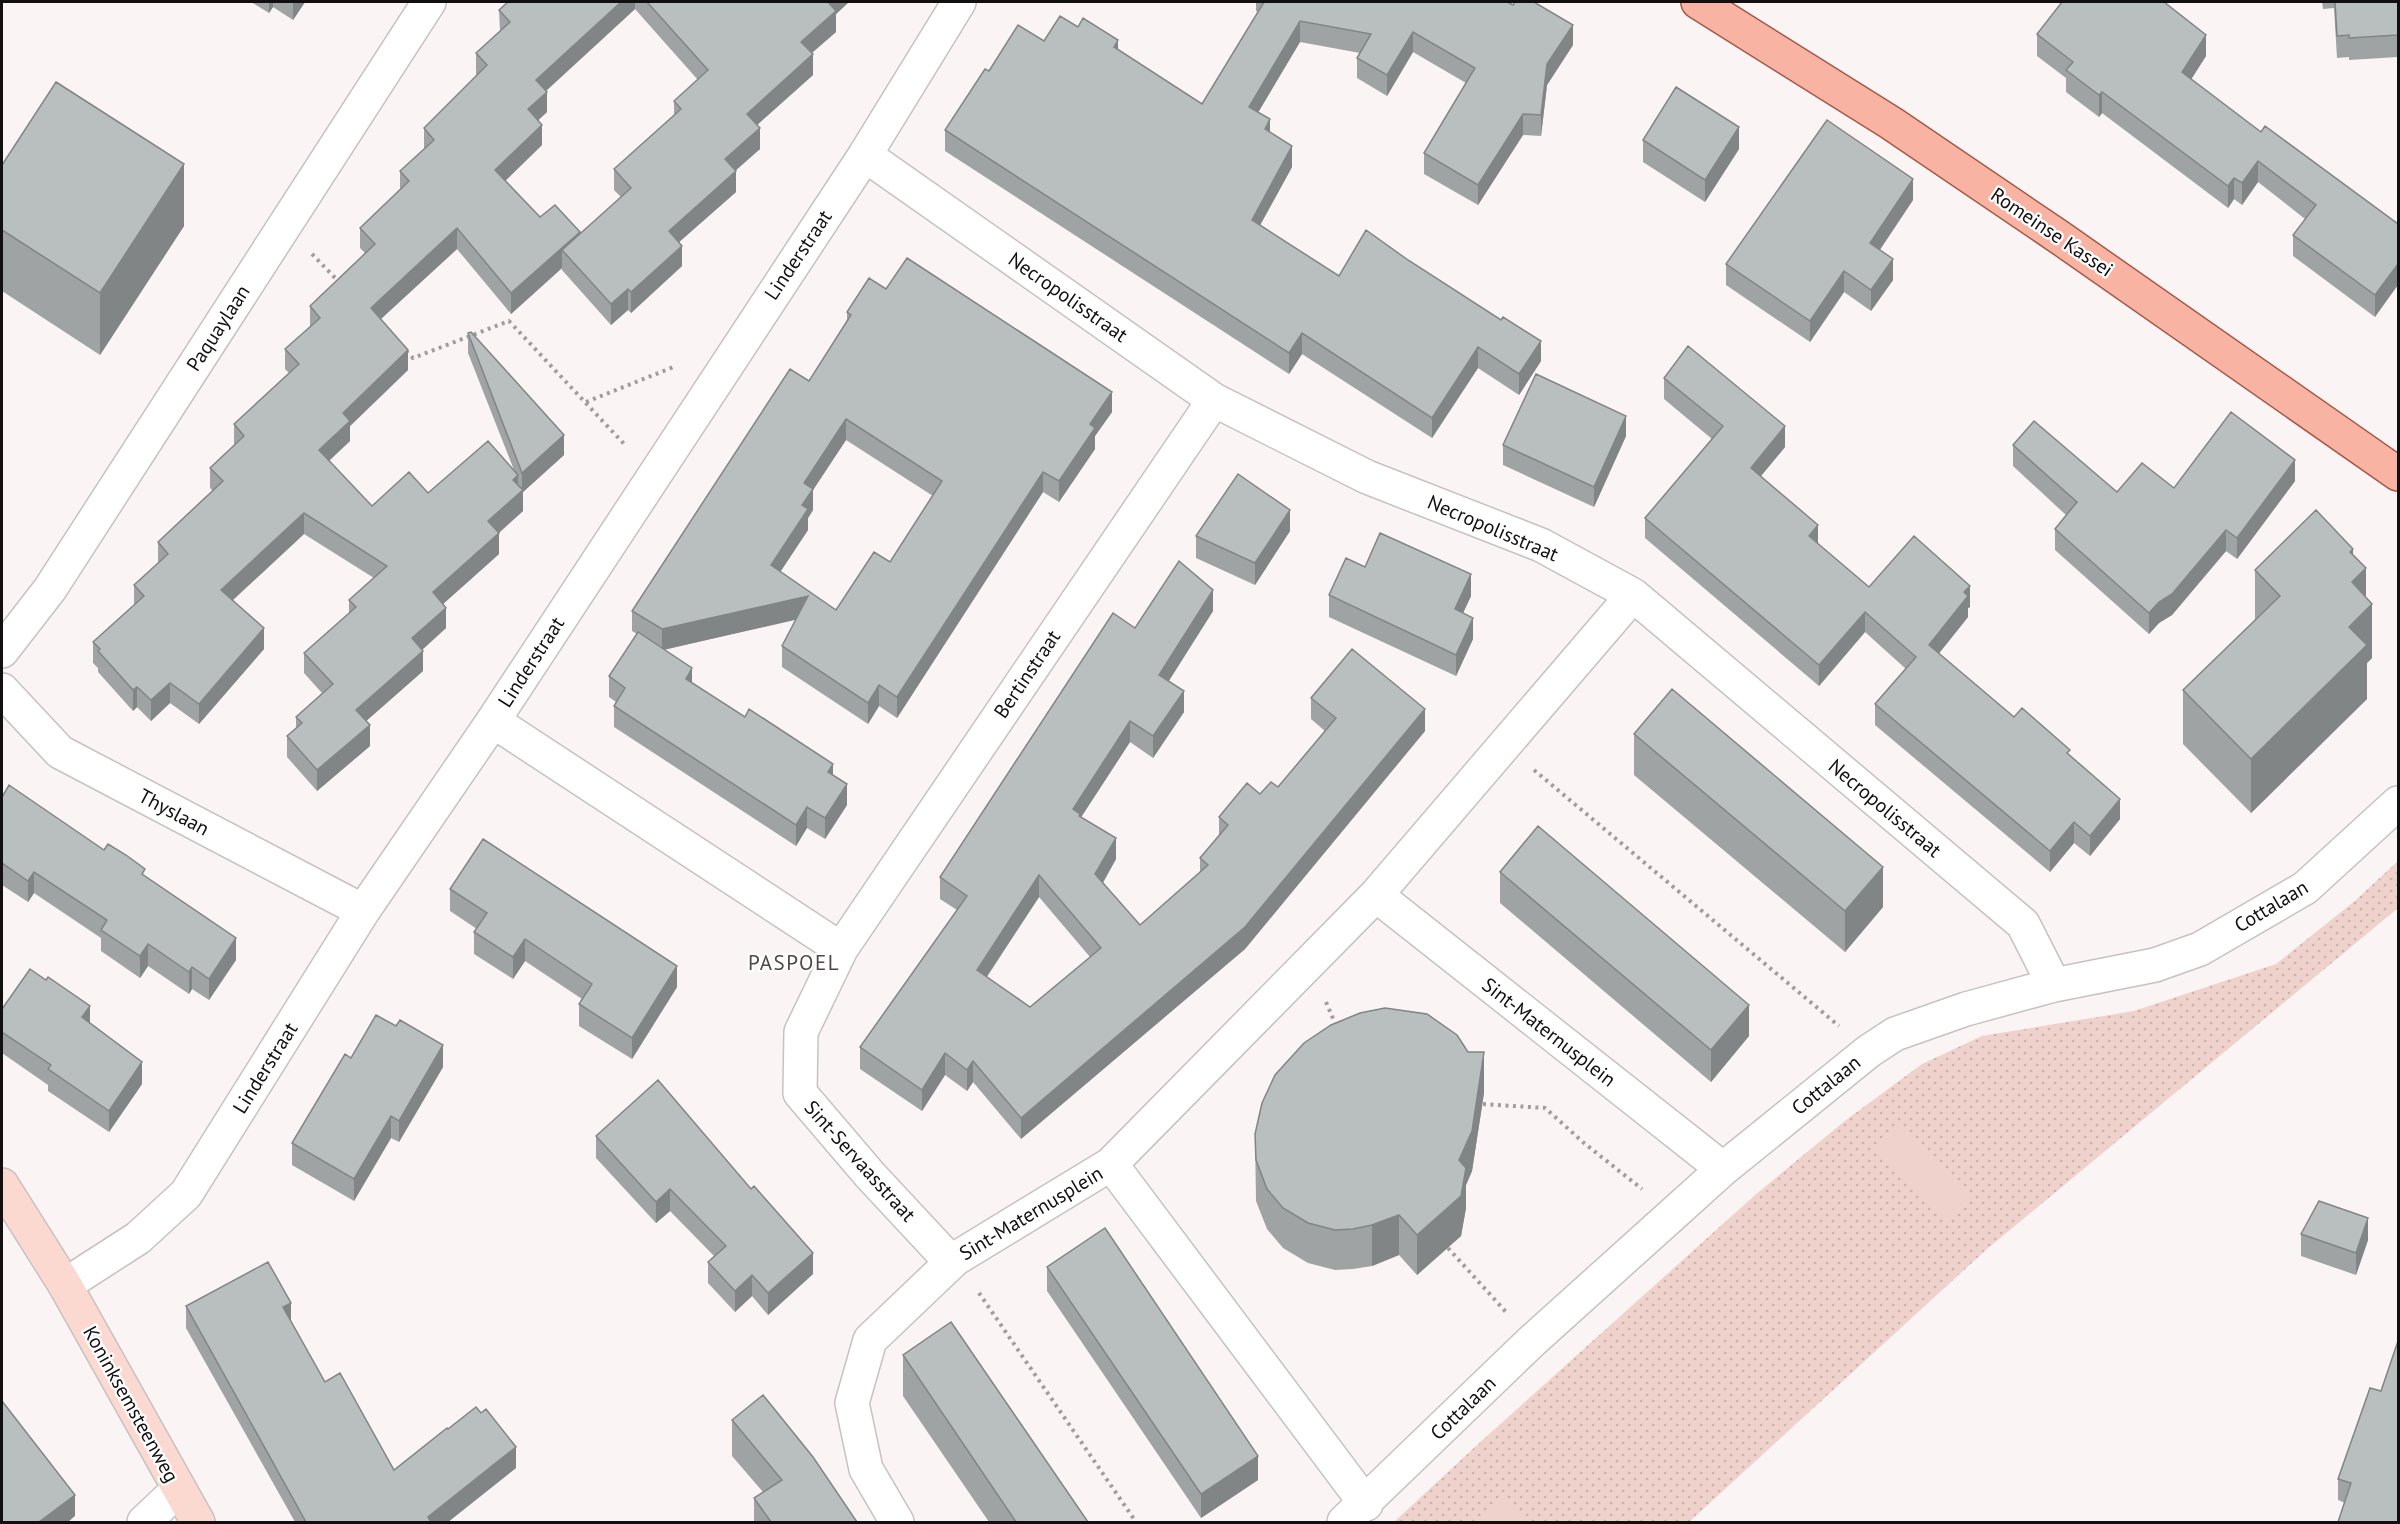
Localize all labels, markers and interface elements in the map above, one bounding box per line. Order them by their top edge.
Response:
street label: Romeinse Kassei [1986,181,2118,283]
street label: Linderstraat [758,205,838,305]
street label: Necropolisstraat [1003,246,1133,348]
street label: Paquaylaan [180,280,256,376]
street label: Necropolisstraat [1424,489,1563,567]
street label: Linderstraat [492,612,570,712]
street label: Bertinstraat [988,625,1066,723]
street label: Necropolisstraat [1823,753,1947,863]
street label: Thyslaan [134,783,214,841]
street label: Cottalaan [2229,874,2313,938]
district label: PASPOEL [748,949,840,976]
street label: Sint-Maternusplein [1477,972,1621,1092]
street label: Linderstraat [227,1017,303,1119]
street label: Cottalaan [1786,1049,1866,1121]
street label: Sint-Servaasstraat [799,1095,921,1227]
street label: Sint-Maternusplein [955,1160,1107,1266]
street label: Koninksemsteenweg [77,1321,185,1487]
street label: Cottalaan [1425,1370,1501,1446]

